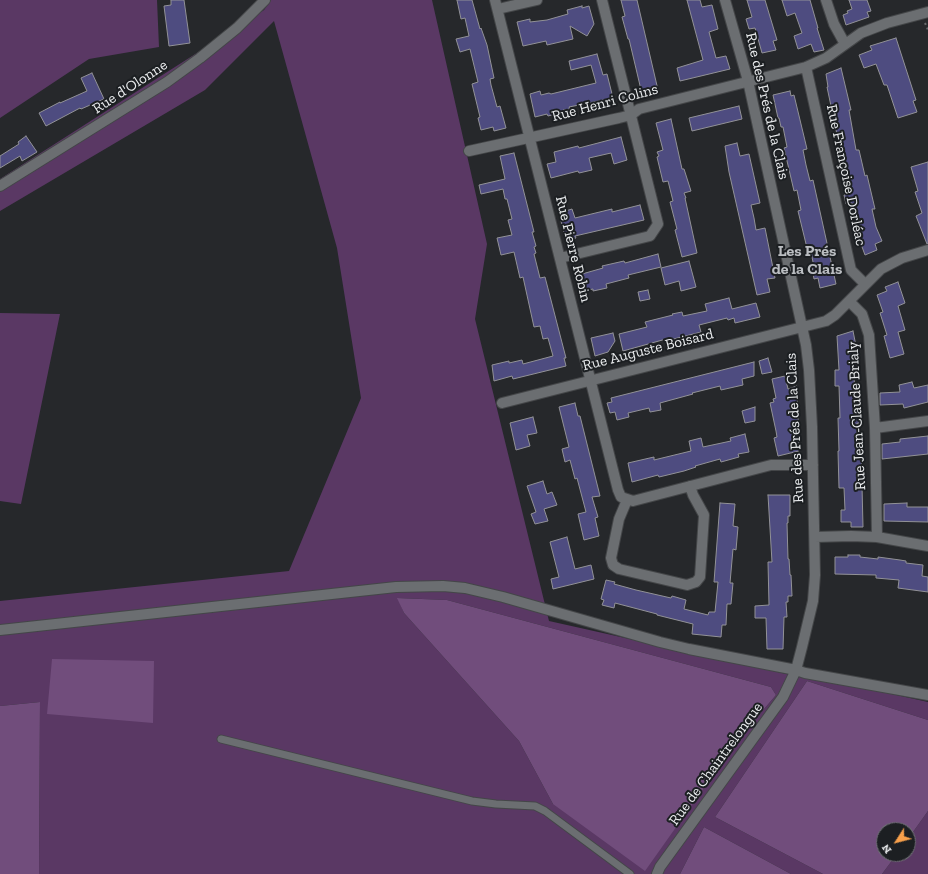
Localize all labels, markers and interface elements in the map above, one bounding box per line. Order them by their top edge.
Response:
street label: Rue des Prés de la Clais [741,31,793,181]
street label: Rue d'Olonne [89,56,171,118]
street label: Rue Henri Colins [550,80,660,126]
street label: Rue Françoise Dorléac [822,103,870,247]
street label: Rue Pierre Robin [551,194,595,304]
district label: Les Prés de la Clais [772,241,842,279]
street label: Rue Auguste Boisard [581,325,715,375]
street label: Rue Jean-Claude Brialy [844,341,870,491]
street label: Rue des Prés de la Clais [782,352,808,504]
street label: Rue de Chaintrelongue [665,699,767,829]
north arrow [876,822,916,862]
text: N [879,842,894,856]

